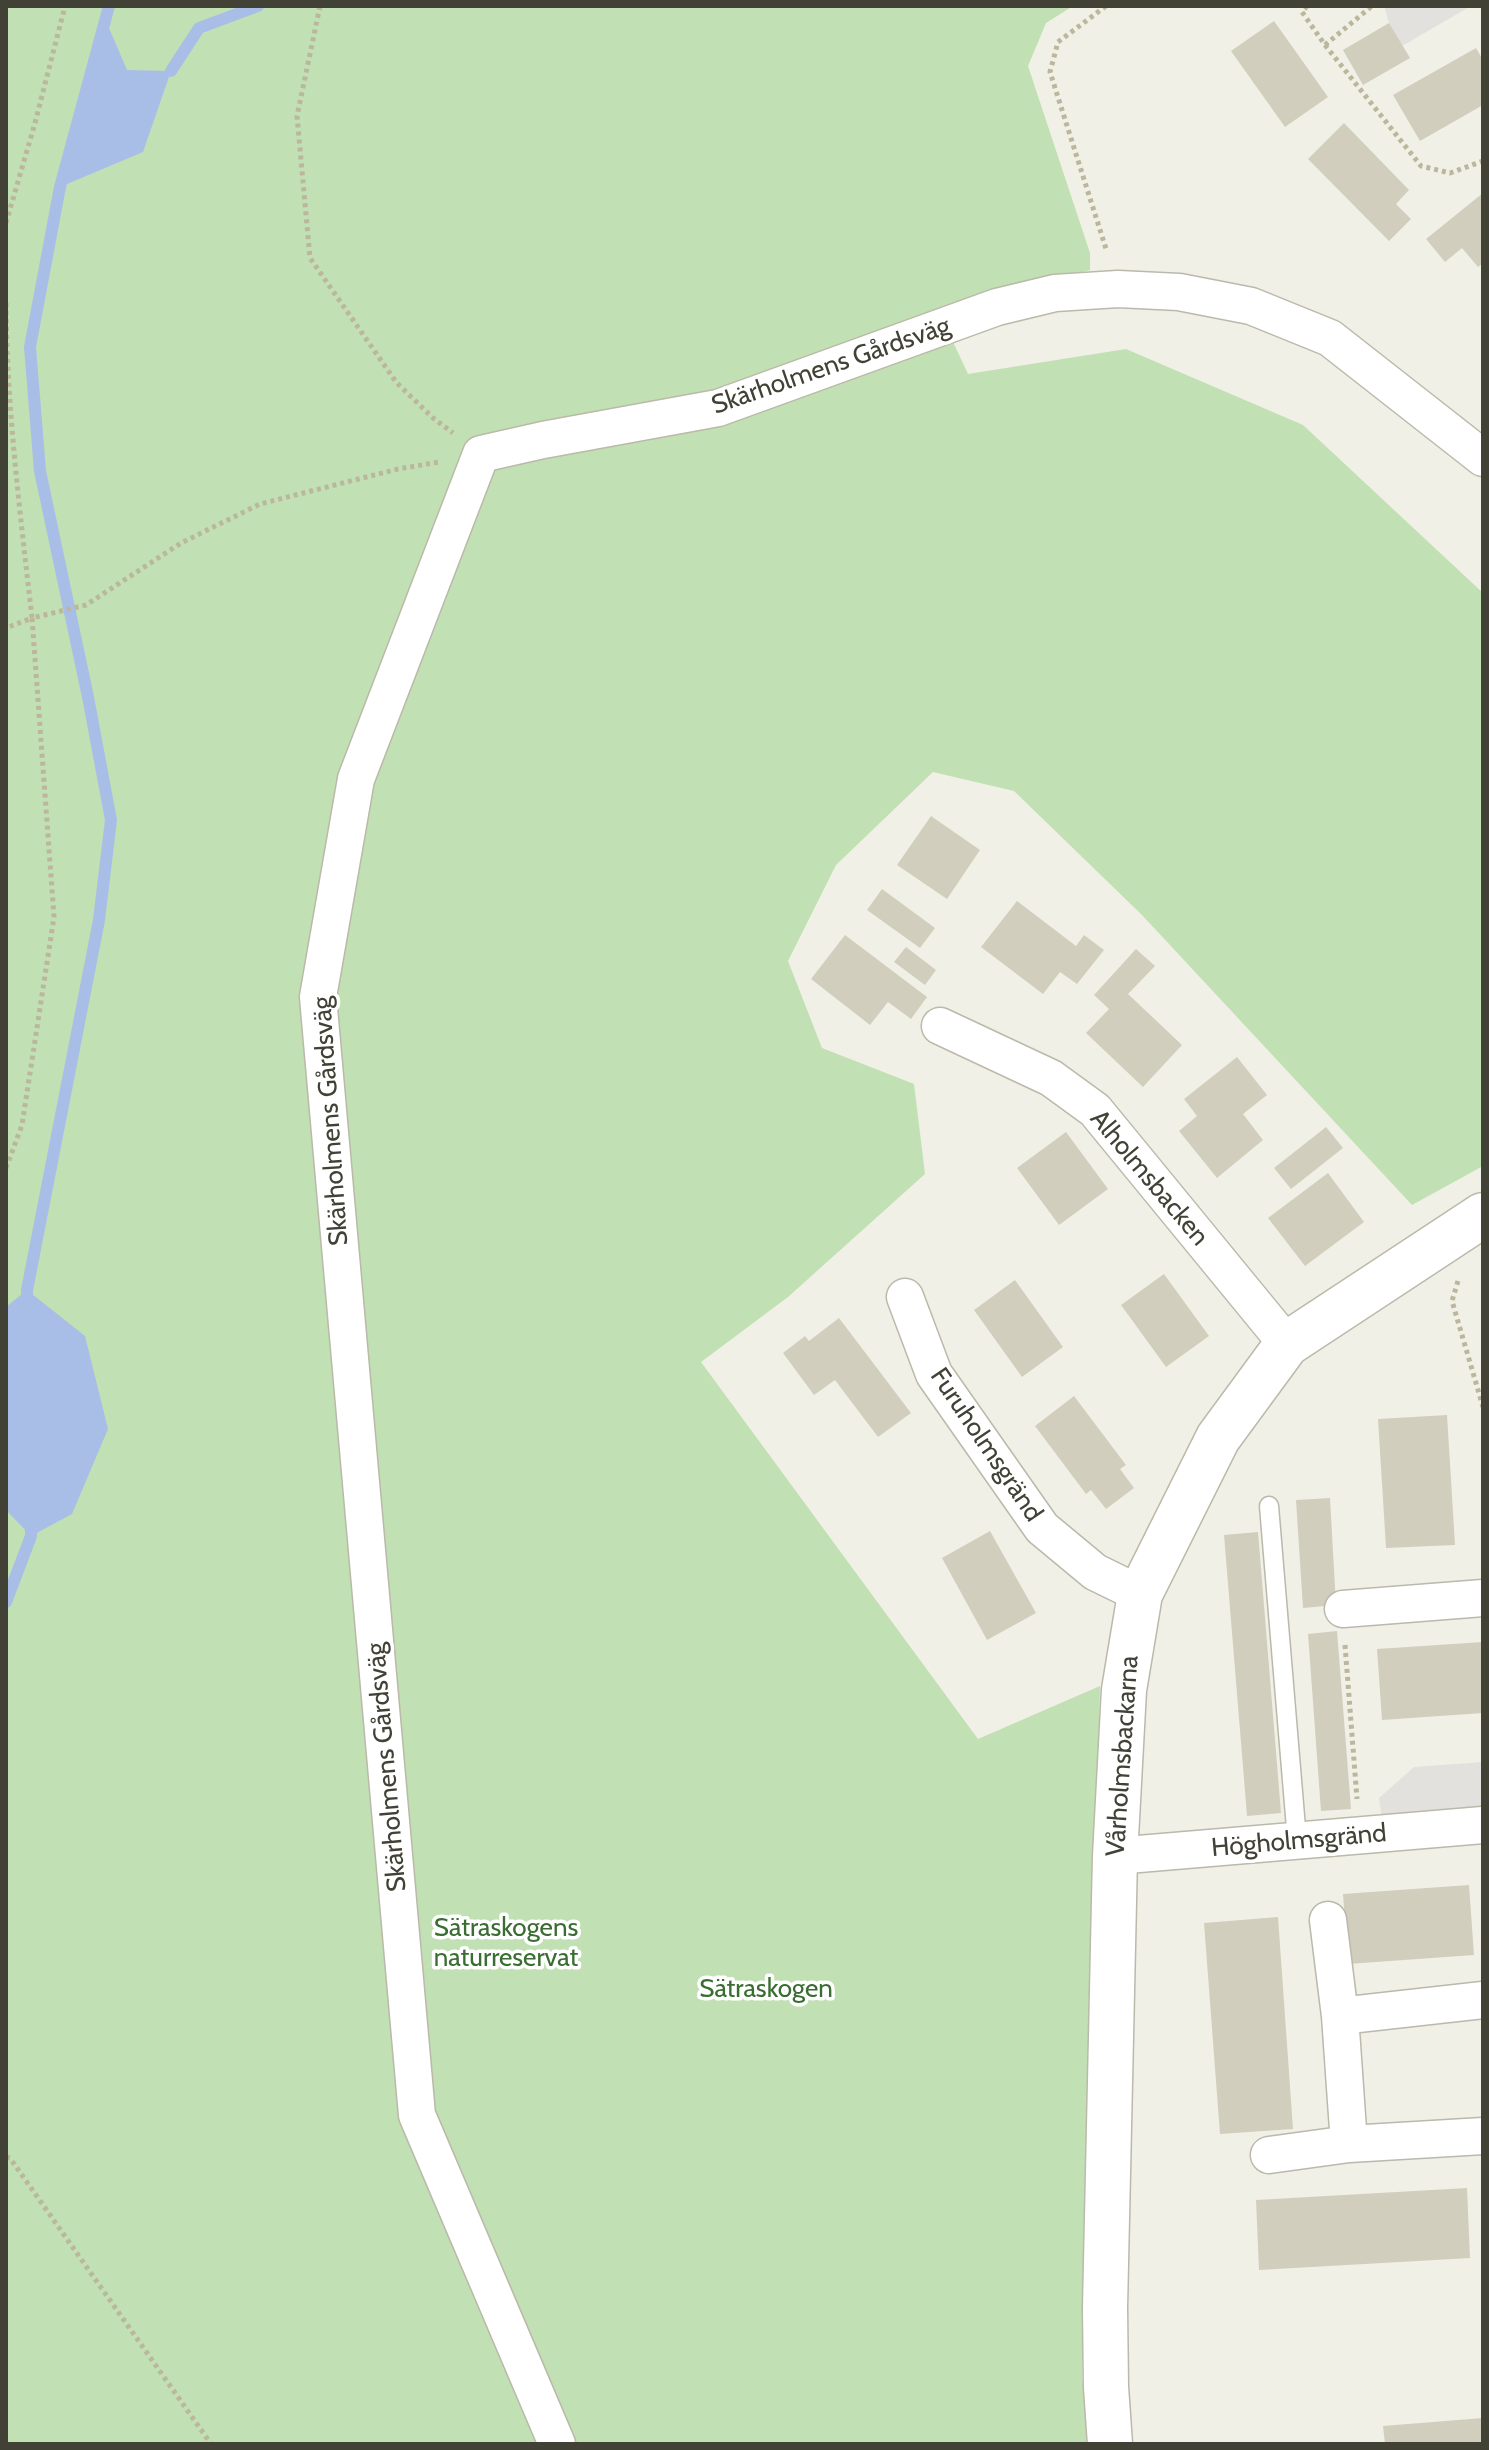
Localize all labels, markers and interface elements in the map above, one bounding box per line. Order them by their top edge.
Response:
street label: Skärholmens Gårdsväg [708,311,954,421]
street label: Skärholmens Gårdsväg [307,995,355,1247]
street label: Alholmsbacken [1083,1104,1215,1252]
street label: Furuholmsgränd [923,1362,1049,1528]
street label: Skärholmens Gårdsväg [361,1641,413,1893]
street label: Vårholmsbackarna [1100,1654,1146,1858]
street label: Högholmsgränd [1210,1818,1388,1864]
park label: Sätraskogens naturreservat [434,1912,578,1974]
park label: Sätraskogen [699,1973,833,2005]

